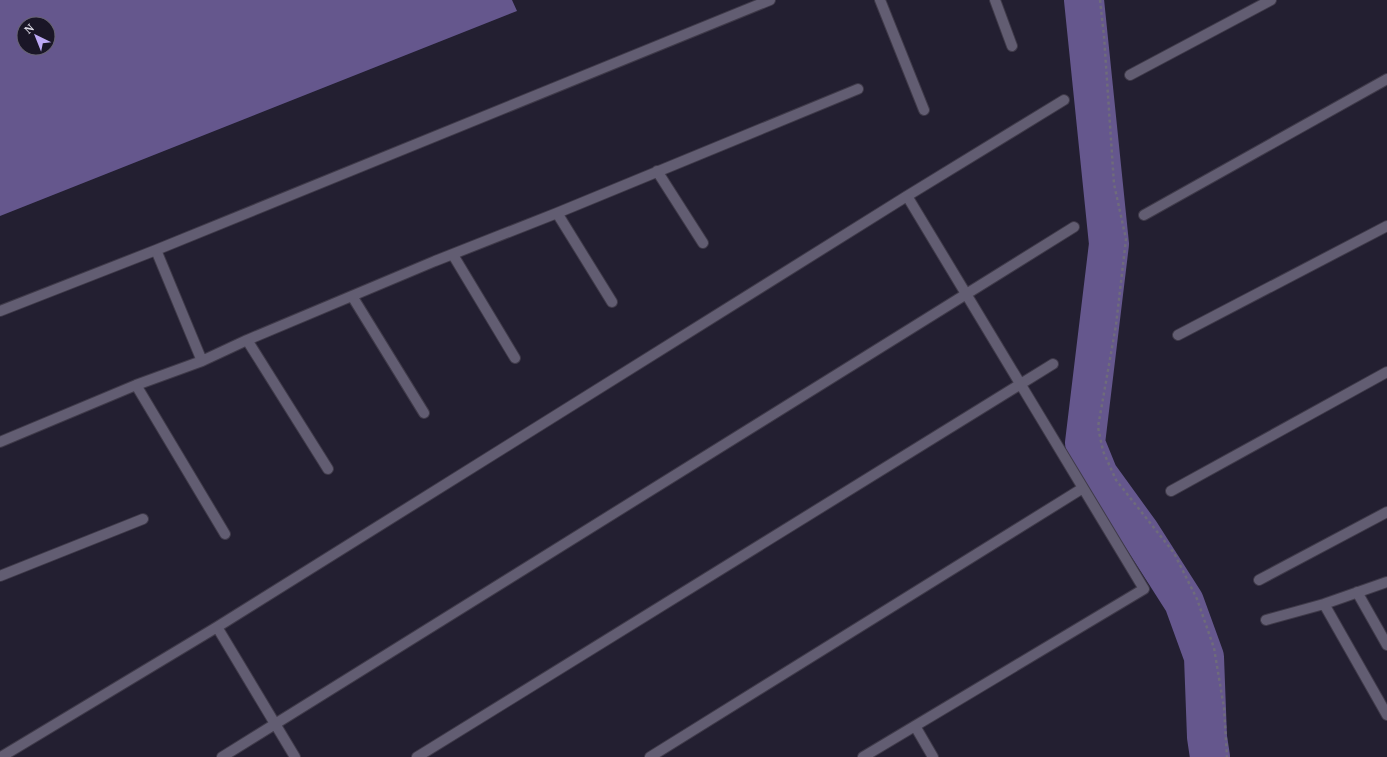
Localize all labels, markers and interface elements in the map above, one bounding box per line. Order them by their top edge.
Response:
north arrow [16,16,56,56]
text: N [21,20,37,37]

